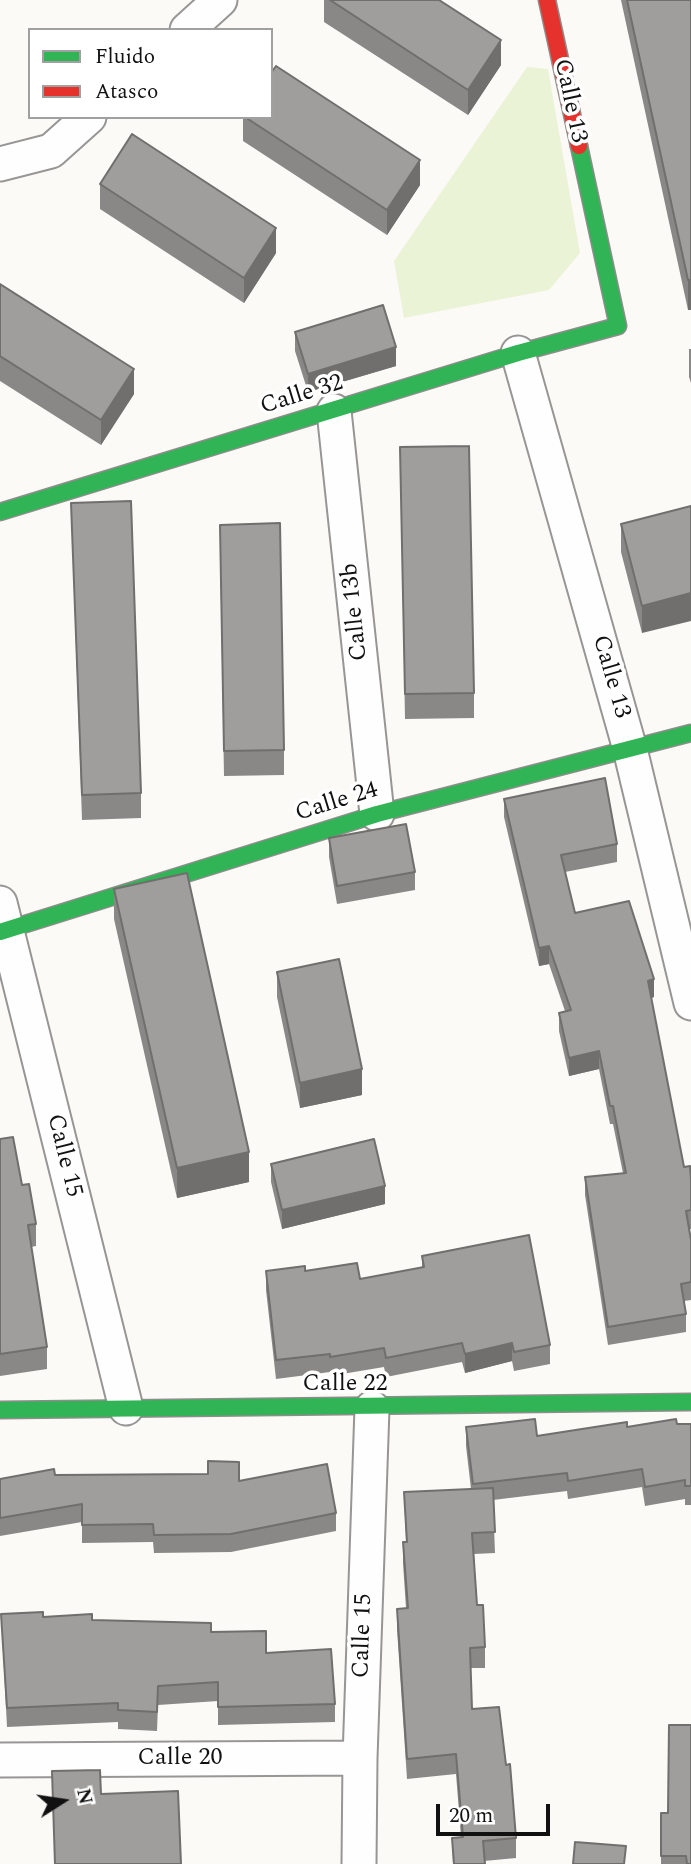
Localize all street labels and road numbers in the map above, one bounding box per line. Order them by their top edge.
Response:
street label: Calle 13 [546,57,592,145]
street label: Calle 32 [257,370,347,422]
street label: Calle 13b [337,562,375,662]
street label: Calle 13 [584,632,636,722]
street label: Calle 24 [292,777,382,829]
street label: Calle 15 [39,1111,87,1201]
street label: Calle 22 [303,1371,387,1399]
street label: Calle 15 [348,1593,380,1679]
street label: Calle 20 [138,1745,222,1773]

